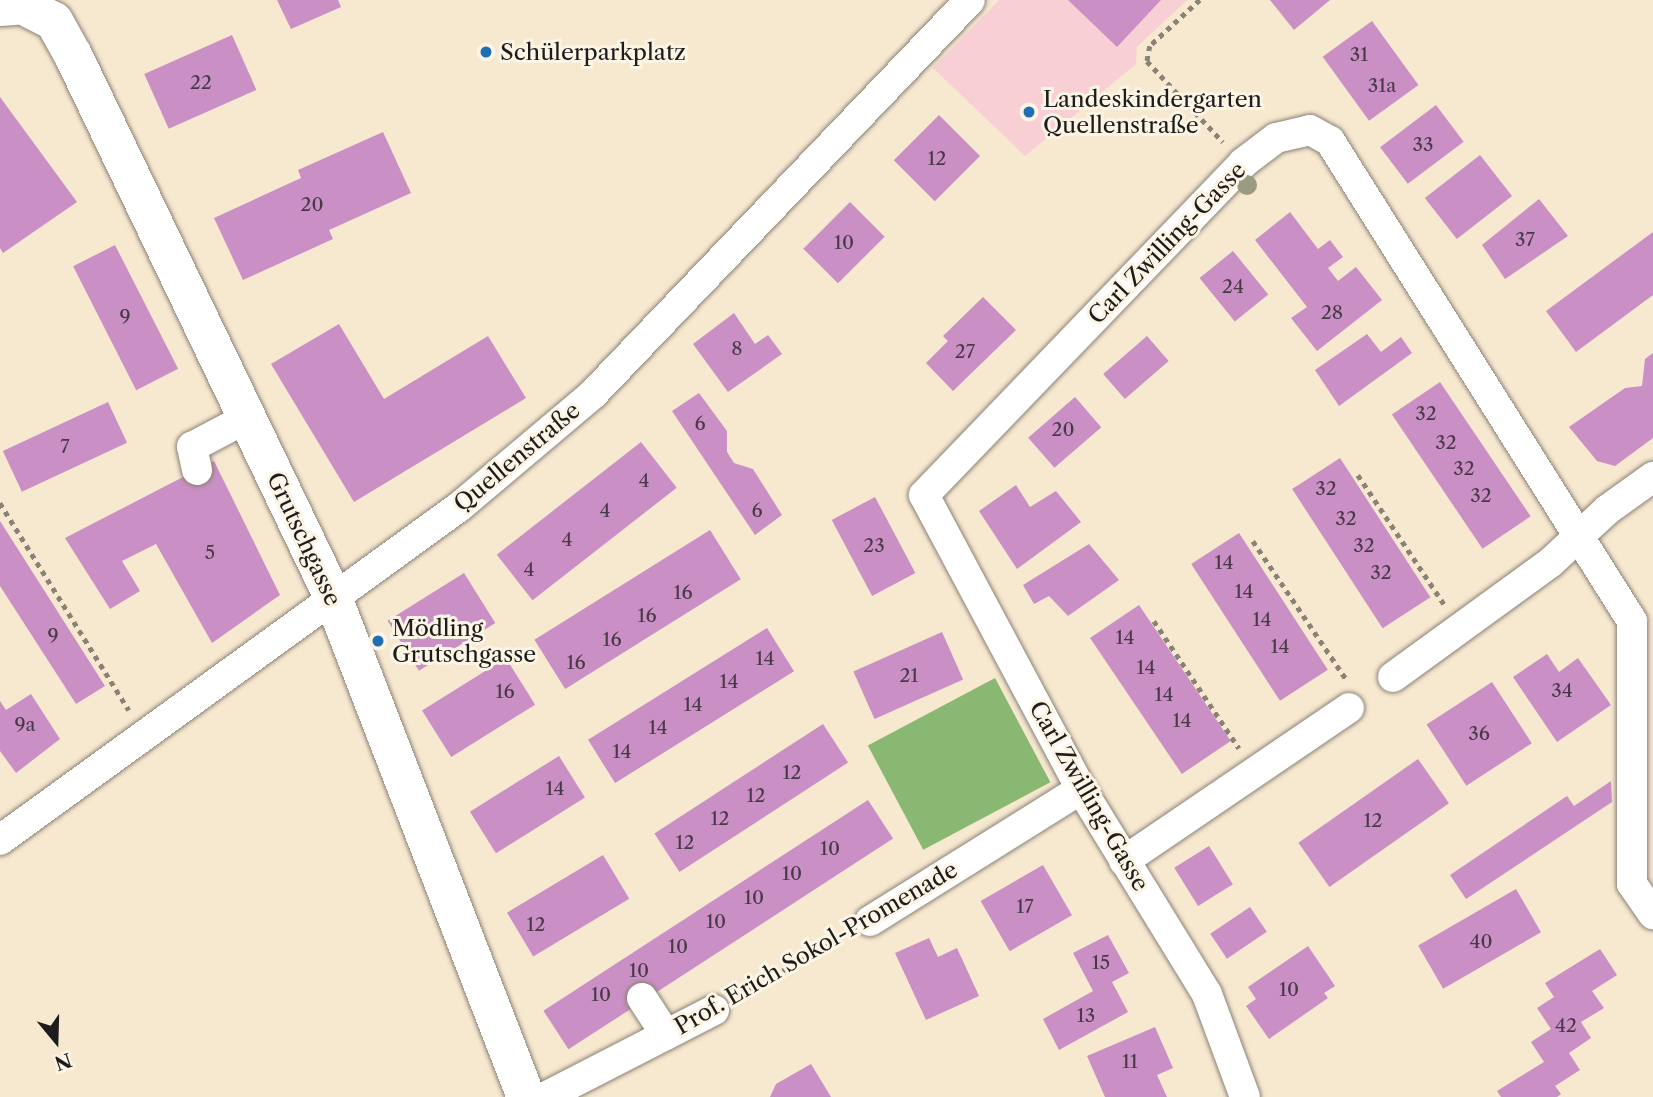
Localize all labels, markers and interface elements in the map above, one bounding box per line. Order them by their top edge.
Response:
place label: Schülerparkplatz [500,38,686,66]
marker: Schülerparkplatz [478,44,494,60]
house number: 31 [1350,44,1368,66]
house number: 22 [190,72,212,94]
house number: 31a [1368,75,1396,97]
place label: Landeskindergarten Quellenstraße [1043,85,1262,139]
marker: Landeskindergarten Quellenstraße [1021,104,1037,120]
house number: 33 [1413,134,1433,156]
house number: 12 [928,148,946,170]
street label: Carl Zwilling-Gasse [1083,156,1251,330]
house number: 20 [301,194,323,216]
house number: 37 [1515,229,1535,251]
house number: 10 [834,232,854,254]
house number: 24 [1222,276,1244,298]
house number: 28 [1321,302,1343,324]
house number: 9 [119,306,131,328]
house number: 8 [731,338,743,360]
house number: 27 [955,341,975,363]
street label: Quellenstraße [448,396,586,518]
house number: 32 [1415,403,1437,425]
house number: 6 [694,413,706,435]
house number: 20 [1052,419,1074,441]
house number: 32 [1435,432,1457,454]
house number: 7 [60,436,70,458]
house number: 32 [1453,458,1475,480]
street label: Grutschgasse [261,468,347,610]
house number: 4 [639,470,649,492]
house number: 32 [1315,478,1337,500]
house number: 32 [1470,485,1492,507]
house number: 4 [600,500,610,522]
house number: 6 [751,500,763,522]
house number: 32 [1335,508,1357,530]
house number: 4 [562,529,572,551]
house number: 23 [863,535,885,557]
house number: 32 [1353,535,1375,557]
house number: 5 [205,542,215,564]
house number: 14 [1215,552,1233,574]
house number: 4 [524,559,534,581]
house number: 32 [1370,562,1392,584]
house number: 14 [1235,581,1253,603]
house number: 16 [673,582,693,604]
house number: 16 [637,605,657,627]
house number: 14 [1253,609,1271,631]
place label: Mödling Grutschgasse [392,614,536,668]
house number: 9 [47,625,59,647]
house number: 14 [1116,627,1134,649]
house number: 16 [602,629,622,651]
marker: Mödling Grutschgasse [370,633,386,649]
house number: 14 [1271,636,1289,658]
house number: 14 [756,648,774,670]
house number: 16 [566,652,586,674]
house number: 14 [1137,657,1155,679]
house number: 21 [900,665,918,687]
house number: 14 [720,671,738,693]
house number: 34 [1551,680,1573,702]
house number: 16 [495,681,515,703]
house number: 14 [1155,684,1173,706]
house number: 14 [684,694,702,716]
street label: Carl Zwilling-Gasse [1023,696,1155,896]
house number: 14 [1173,710,1191,732]
house number: 9a [14,714,36,736]
house number: 14 [649,717,667,739]
house number: 36 [1468,723,1490,745]
house number: 14 [613,741,631,763]
house number: 12 [783,762,801,784]
house number: 14 [546,778,564,800]
house number: 12 [747,785,765,807]
house number: 12 [711,808,729,830]
house number: 12 [1364,810,1382,832]
house number: 12 [676,832,694,854]
house number: 10 [820,838,840,860]
street label: Prof. Erich Sokol-Promenade [670,856,962,1040]
house number: 10 [782,863,802,885]
house number: 10 [744,887,764,909]
house number: 17 [1016,896,1034,918]
house number: 10 [706,911,726,933]
house number: 12 [527,914,545,936]
house number: 40 [1469,931,1493,953]
house number: 10 [668,936,688,958]
house number: 15 [1092,952,1110,974]
house number: 10 [629,960,649,982]
house number: 10 [1279,979,1299,1001]
house number: 10 [591,984,611,1006]
house number: 13 [1077,1005,1095,1027]
north arrow [21,1006,91,1076]
house number: 42 [1555,1015,1577,1037]
text: N [51,1048,75,1075]
house number: 11 [1122,1051,1138,1073]

